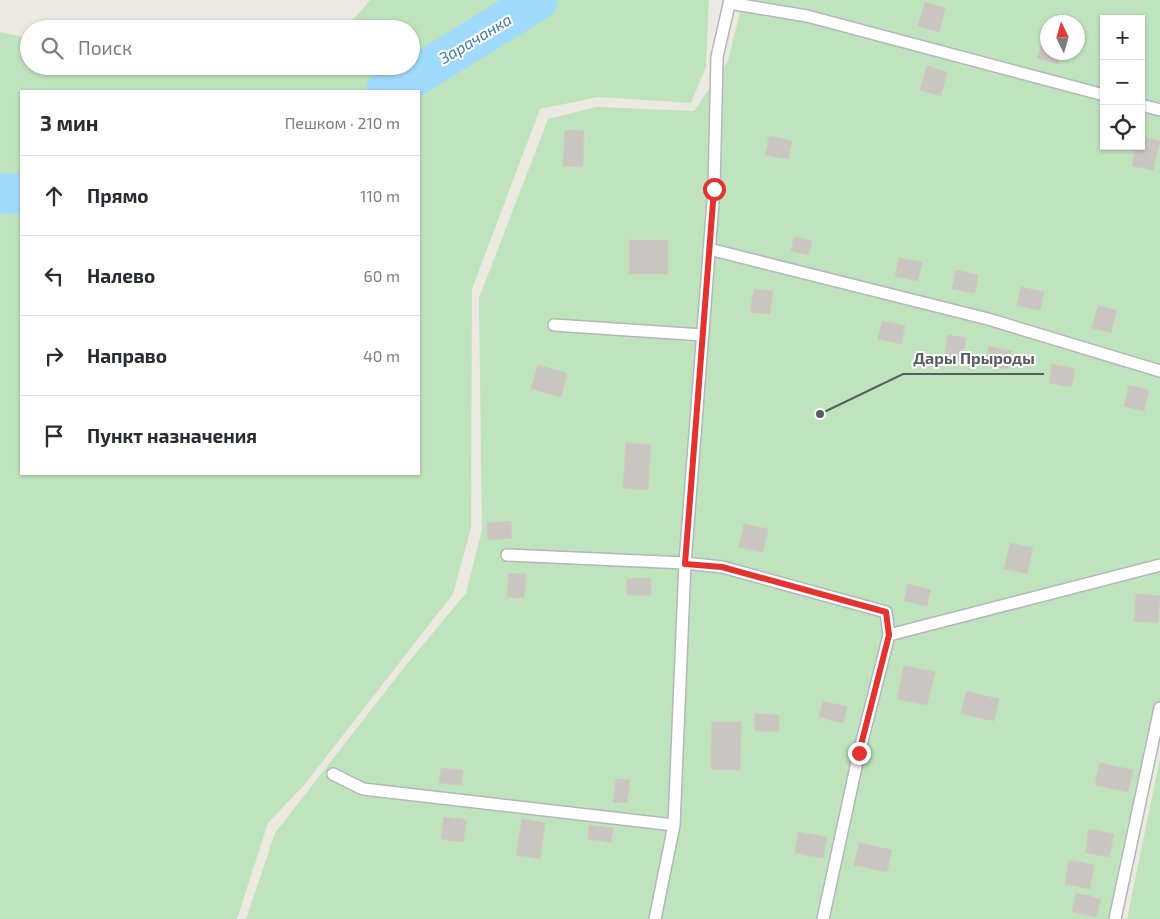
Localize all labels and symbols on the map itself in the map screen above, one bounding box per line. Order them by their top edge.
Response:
water label: Зарачанка [434,9,515,68]
north arrow [1040,15,1085,60]
route start [703,178,726,201]
callout: Дары Прыроды [903,343,1044,374]
text: Дары Прыроды [913,348,1035,367]
route end [848,742,871,765]

